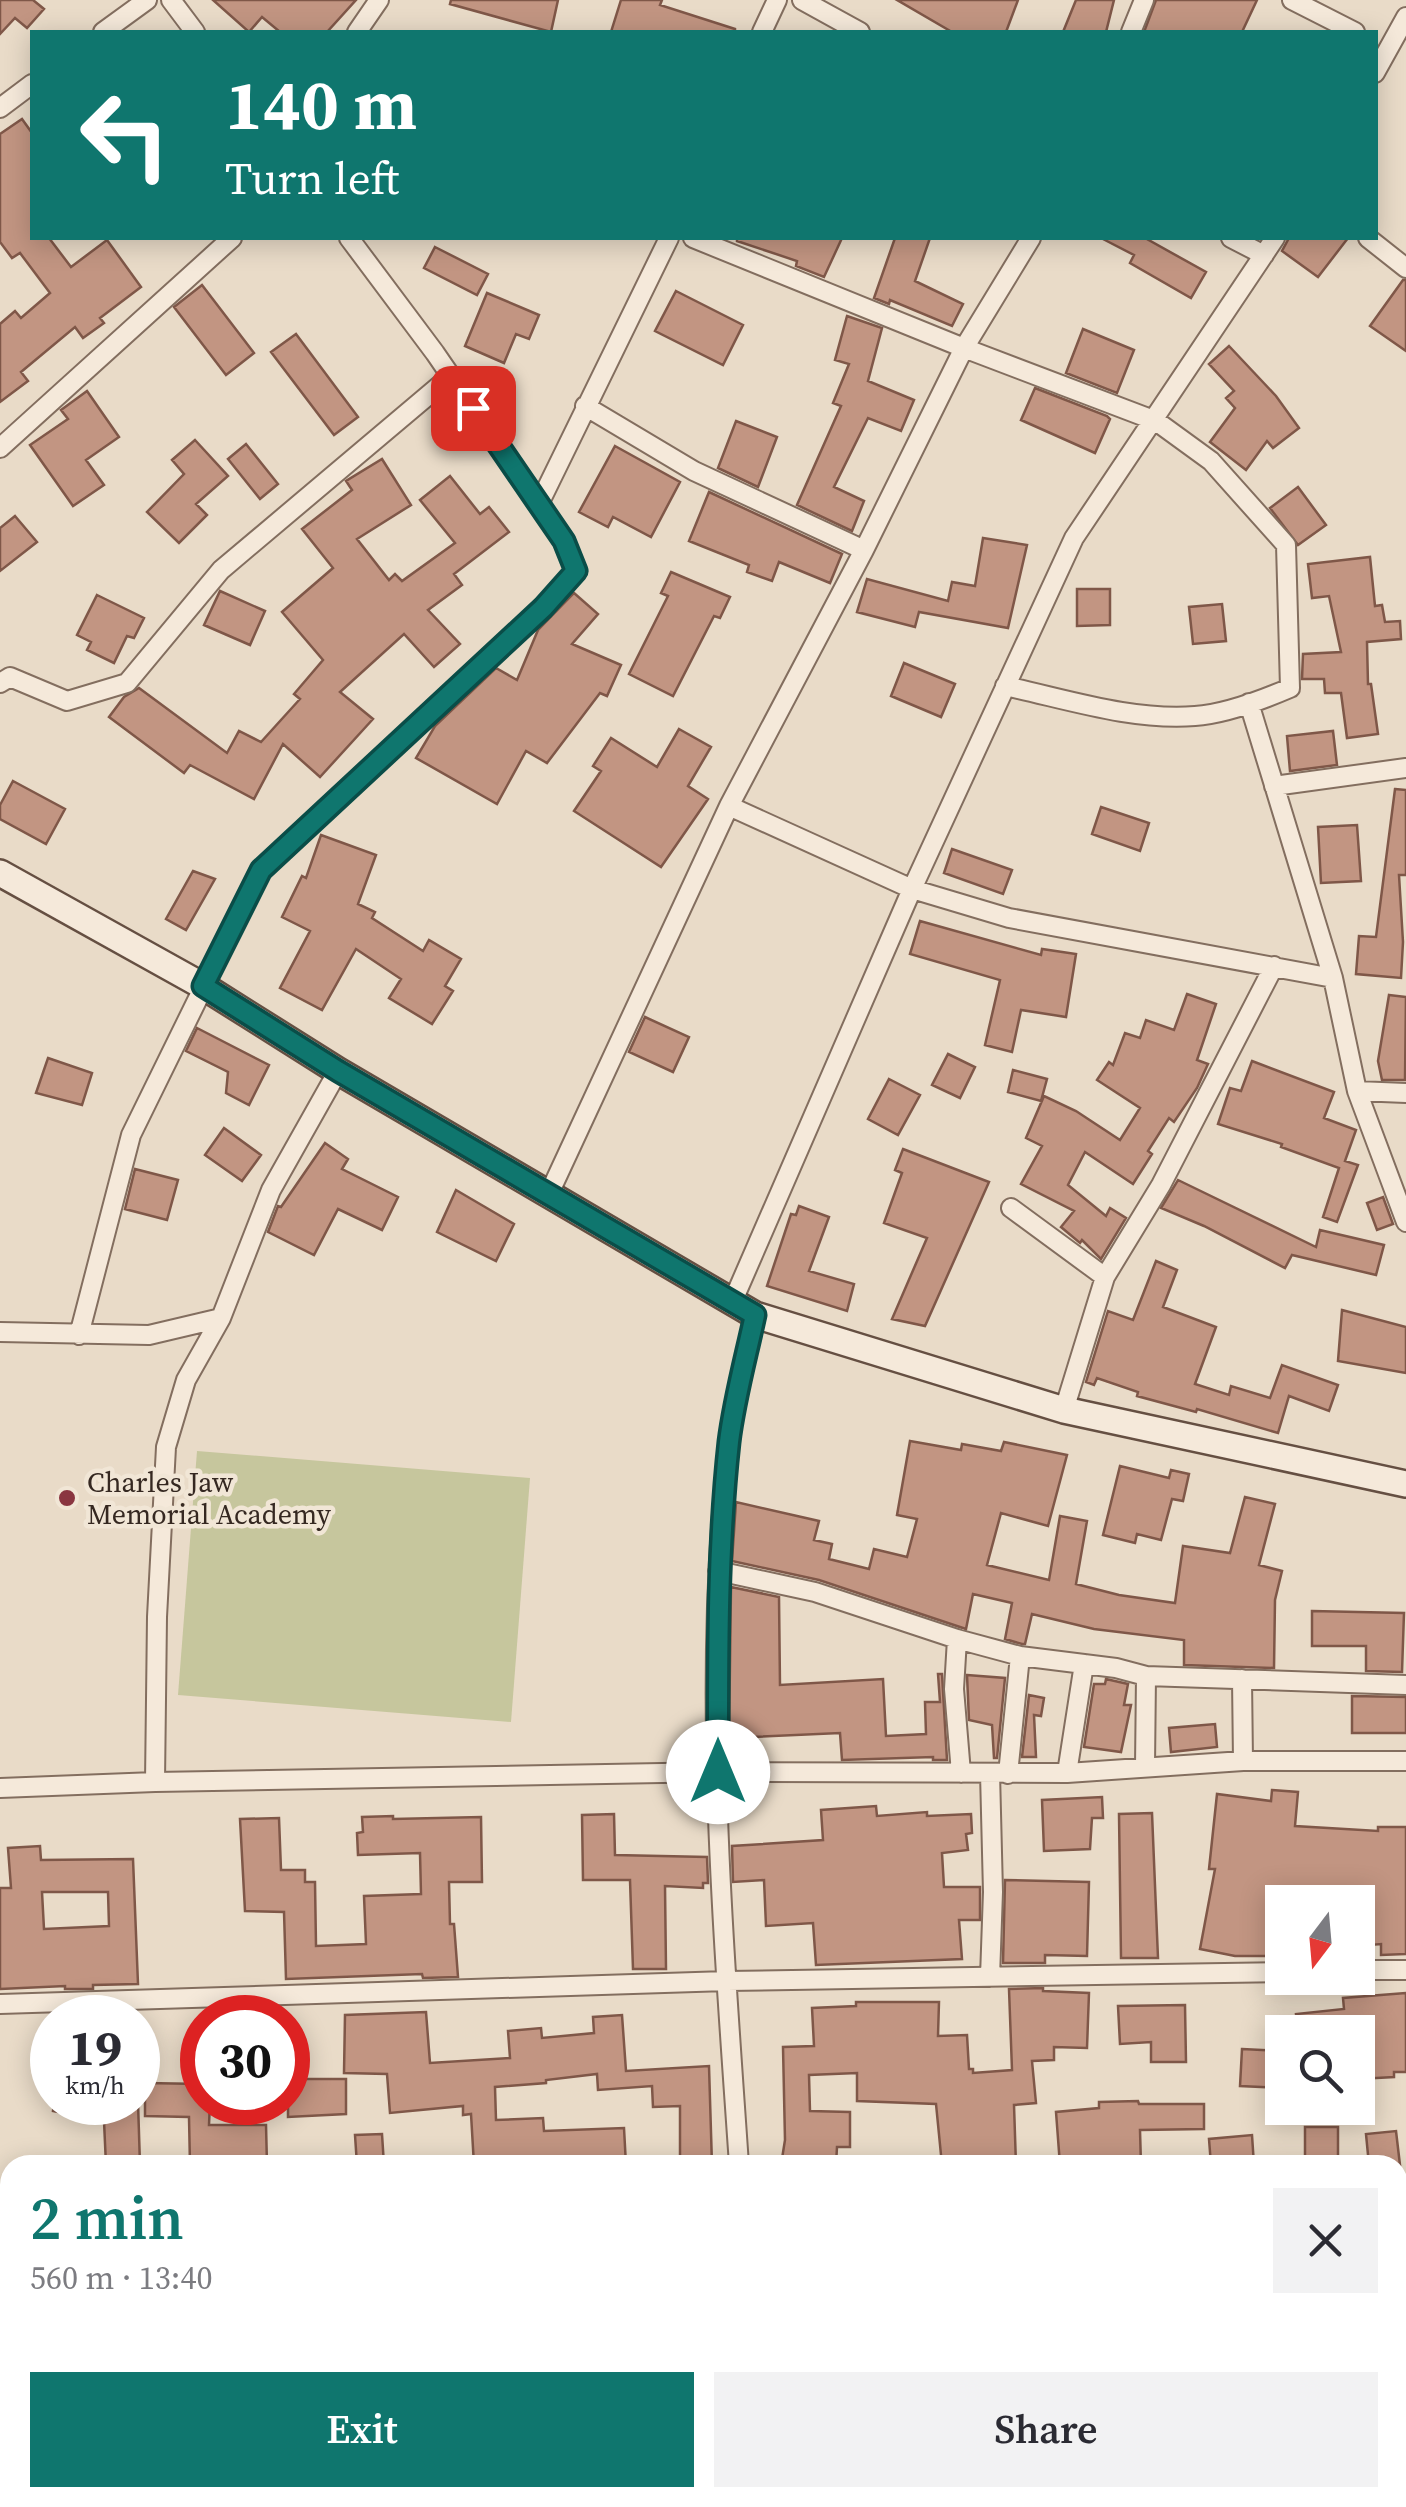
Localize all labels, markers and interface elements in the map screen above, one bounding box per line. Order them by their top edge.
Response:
text: 140 m [225,56,417,152]
icon: left [60,70,190,200]
text: Turn left [225,147,399,209]
pin [431,366,516,451]
icon: arrive [446,381,501,436]
place label: Charles Jaw Memorial Academy [87,1463,331,1533]
marker: Charles Jaw Memorial Academy [56,1487,78,1509]
position arrow [666,1720,770,1824]
north arrow [1265,1885,1375,1995]
map controls [1265,1885,1375,2125]
speed limit sign: 30 [180,1995,310,2125]
text: 19 [68,2013,122,2082]
button: search [1265,2015,1375,2125]
text: km/h [65,2068,125,2102]
text: 2 min [30,2177,184,2259]
button: close [1273,2188,1378,2293]
text: 560 m · 13:40 [30,2256,212,2300]
button: Exit [30,2372,694,2487]
button: Share [714,2372,1378,2487]

